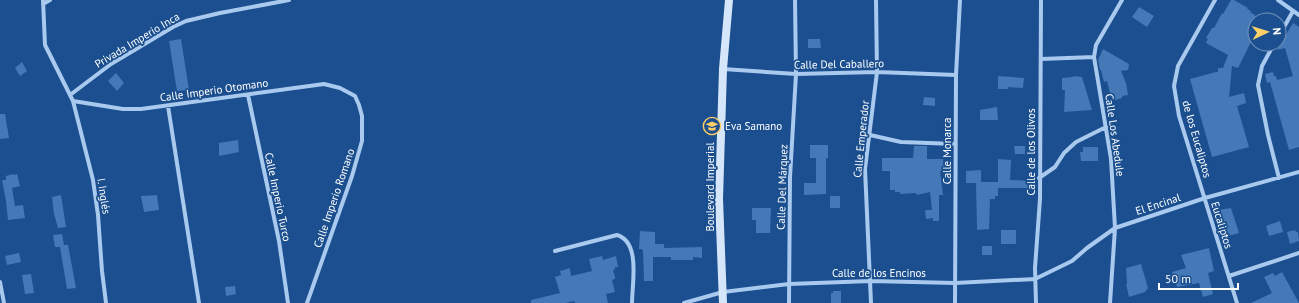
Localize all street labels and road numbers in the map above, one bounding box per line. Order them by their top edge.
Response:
street label: Privada Imperio Inca [92,9,182,71]
street label: Calle Del Caballero [794,56,884,72]
street label: Calle Imperio Otomano [159,75,269,105]
street label: Calle Los Abedule [1102,93,1128,178]
street label: Calle Emperador [850,99,872,178]
street label: de los Eucaliptos [1179,99,1215,180]
street label: Calle de los Olivos [1024,108,1038,196]
street label: Calle Monarca [940,118,954,184]
street label: Boulevard Imperial [703,142,717,232]
street label: Calle Del Márquez [774,144,790,230]
street label: Calle Imperio Romano [310,147,358,249]
street label: Calle Imperio Turco [262,151,294,243]
street label: I. Inglés [94,177,114,215]
street label: El Encinal [1134,190,1183,218]
street label: Eucaliptos [1208,200,1236,251]
street label: Calle de los Encinos [832,266,926,280]

